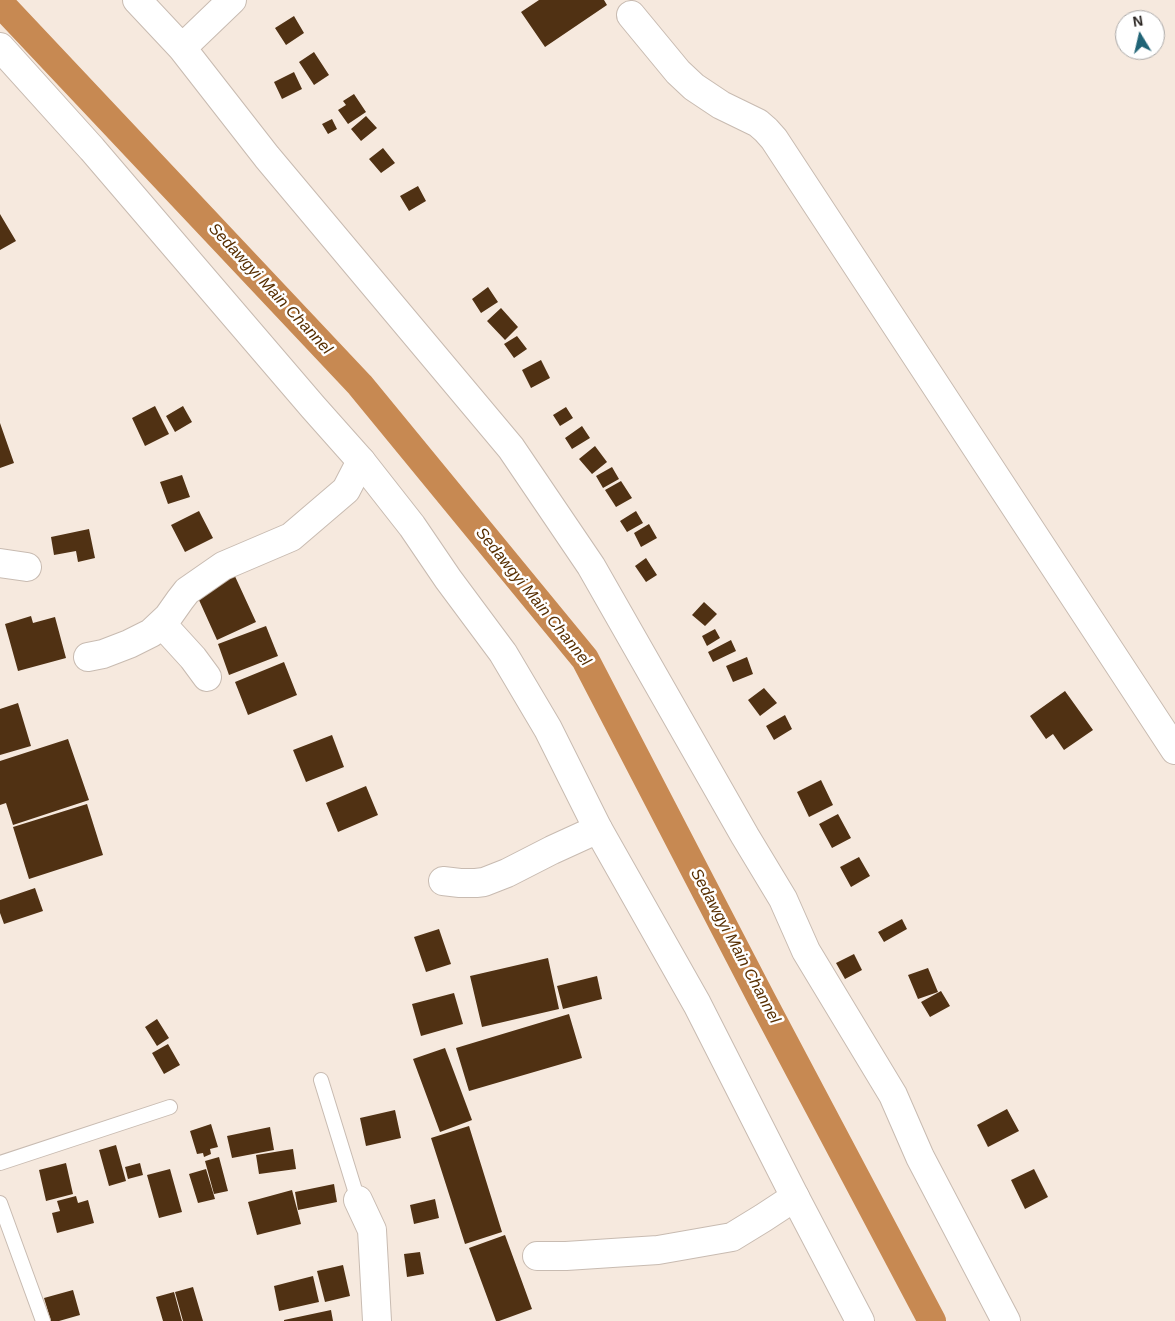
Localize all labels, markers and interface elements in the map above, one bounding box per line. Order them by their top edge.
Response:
north arrow [1115,10,1165,60]
text: N [1132,12,1144,30]
water label: Sedawgyi Main Channel [204,219,336,359]
water label: Sedawgyi Main Channel [471,524,595,670]
water label: Sedawgyi Main Channel [686,865,784,1027]

